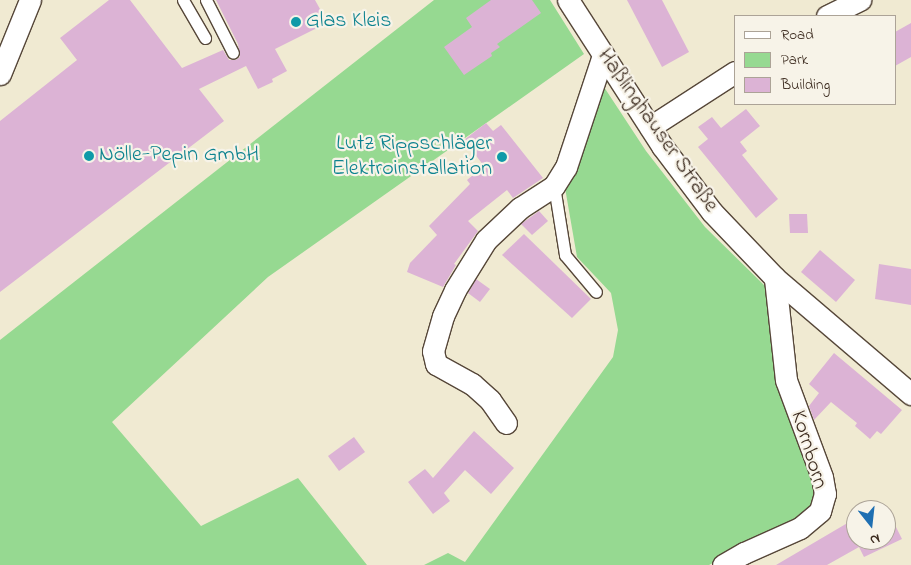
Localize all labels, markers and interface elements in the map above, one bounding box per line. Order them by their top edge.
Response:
place label: Glas Kleis [306,9,391,35]
legend [734,15,896,105]
marker: Glas Kleis [290,16,302,28]
text: Road [781,24,814,46]
street label: Haßlinghauser Straße [591,44,723,218]
text: Park [781,49,808,71]
text: Building [781,74,830,96]
place label: Lutz Rippschläger Elektroinstallation [332,131,492,182]
place label: Nölle-Pepin GmbH [99,143,259,169]
marker: Nölle-Pepin GmbH [83,150,95,162]
marker: Lutz Rippschläger Elektroinstallation [496,151,508,163]
street label: Kornborn [784,408,832,492]
north arrow [846,500,896,550]
text: N [868,528,882,550]

